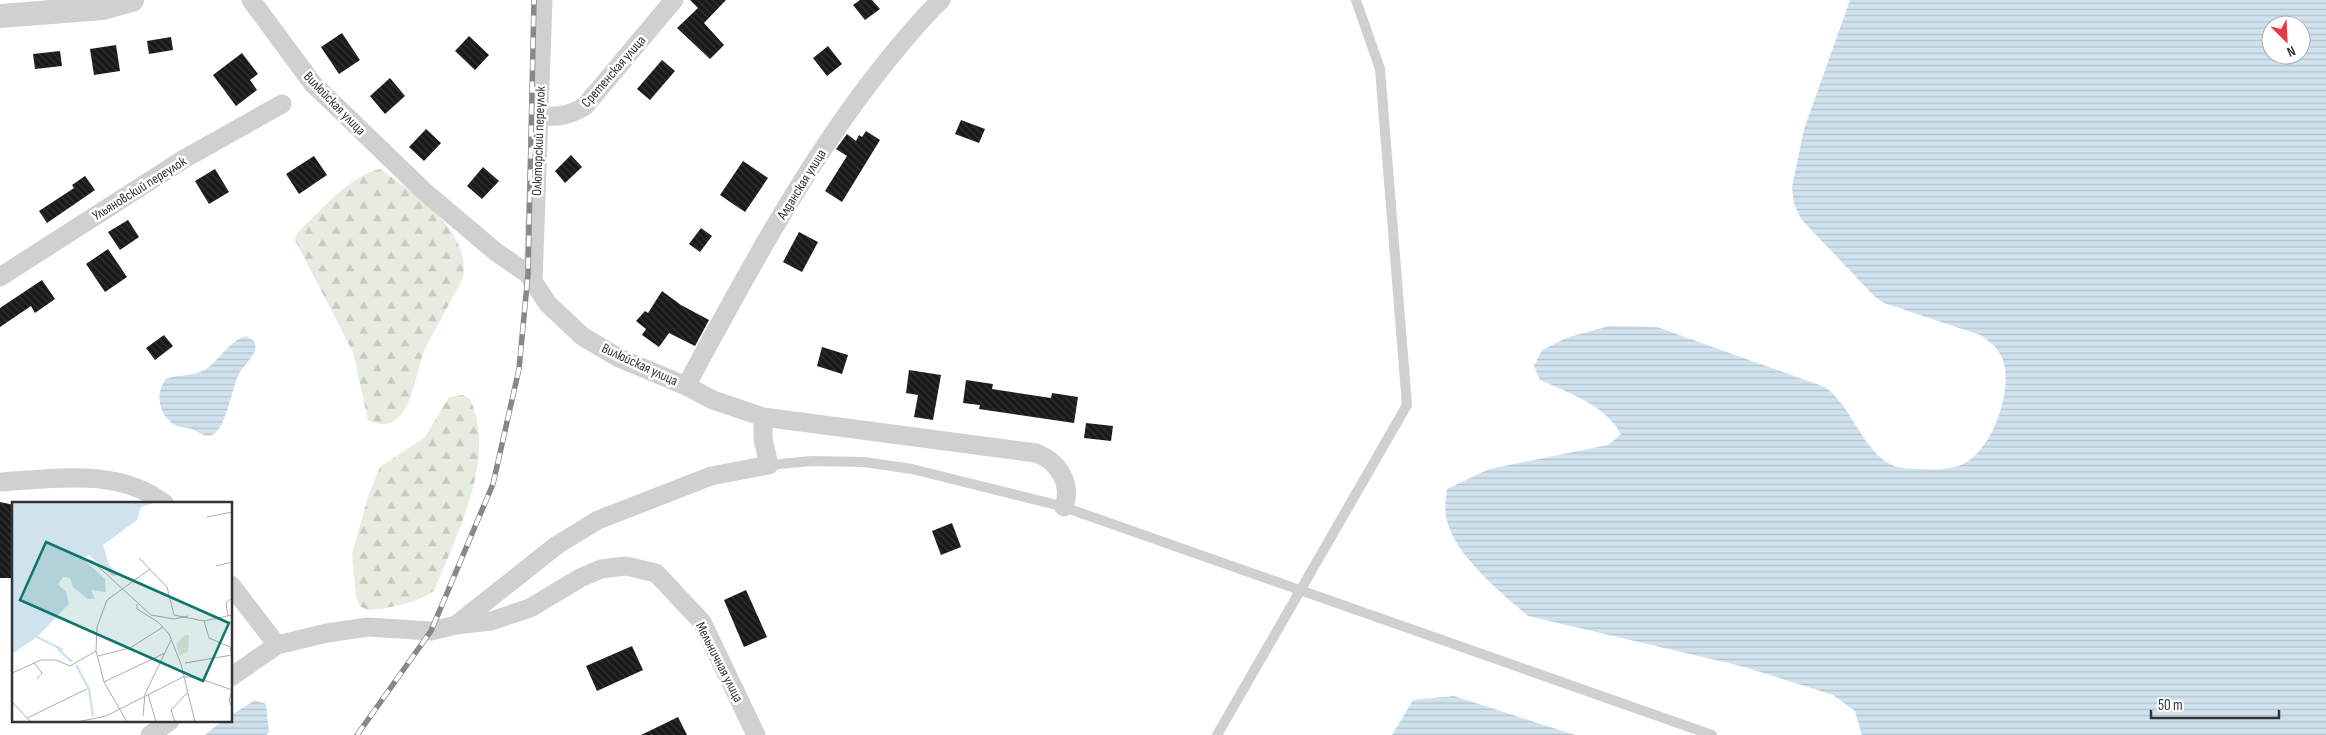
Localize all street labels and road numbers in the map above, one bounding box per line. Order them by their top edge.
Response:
street label: Сретенская улица [577,32,649,111]
street label: Вилюйская улица [300,68,369,139]
street label: Олюторский переулок [528,85,549,196]
street label: Алданская улица [773,146,830,223]
street label: Ульяновский переулок [89,152,190,224]
street label: Вилюйская улица [599,339,681,389]
street label: Мельничная улица [692,619,747,705]

